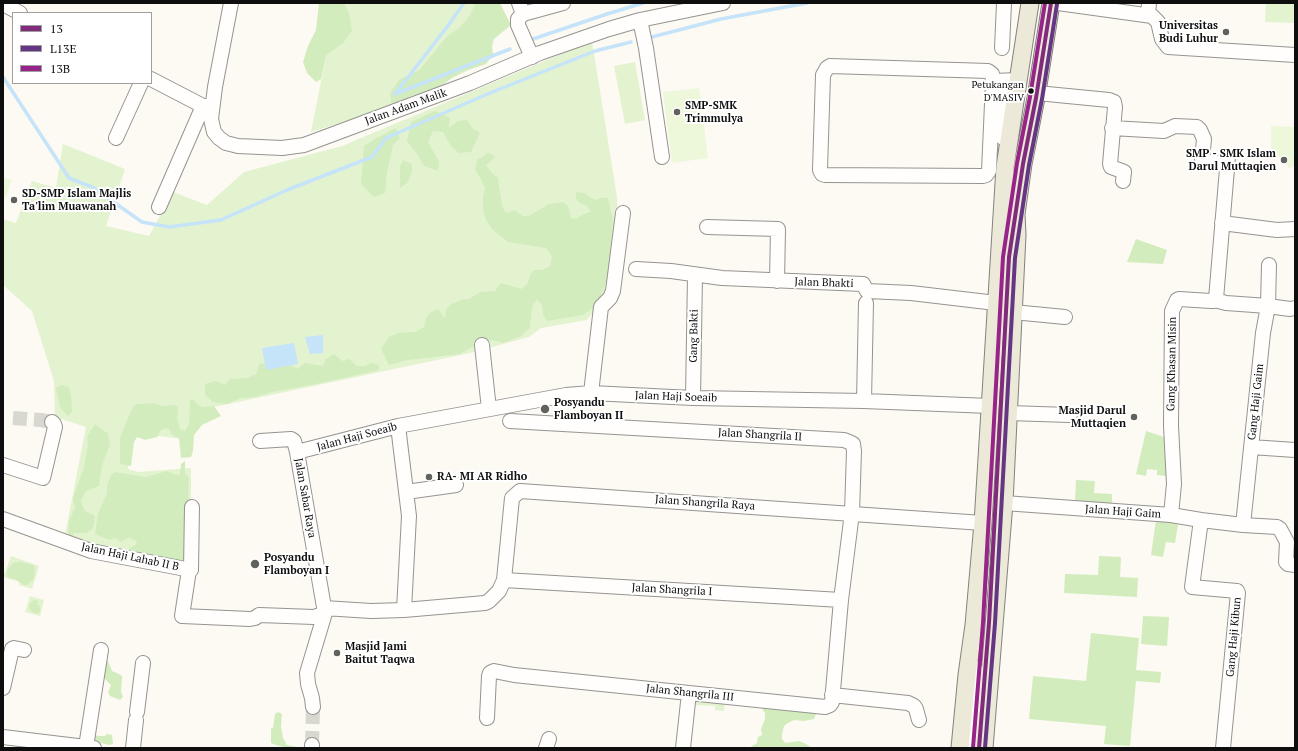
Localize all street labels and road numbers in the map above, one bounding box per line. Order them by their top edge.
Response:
street label: Jalan Adam Malik [363,86,449,128]
street label: Jalan Bhakti [794,275,854,291]
street label: Gang Bakti [687,309,701,363]
street label: Gang Khasan Misin [1165,317,1179,411]
street label: Gang Haji Gaim [1245,363,1267,441]
street label: Jalan Haji Soeaib [635,389,717,405]
street label: Jalan Haji Soeaib [315,420,399,454]
street label: Jalan Shangrila II [717,426,803,444]
street label: Jalan Sabar Raya [291,457,319,539]
street label: Jalan Shangrila Raya [654,493,756,513]
street label: Jalan Haji Gaim [1085,503,1161,521]
street label: Jalan Haji Lahab II B [80,540,180,574]
street label: Jalan Shangrila I [631,581,713,599]
street label: Gang Haji Kibun [1224,597,1244,677]
street label: Jalan Shangrila III [645,682,735,704]

